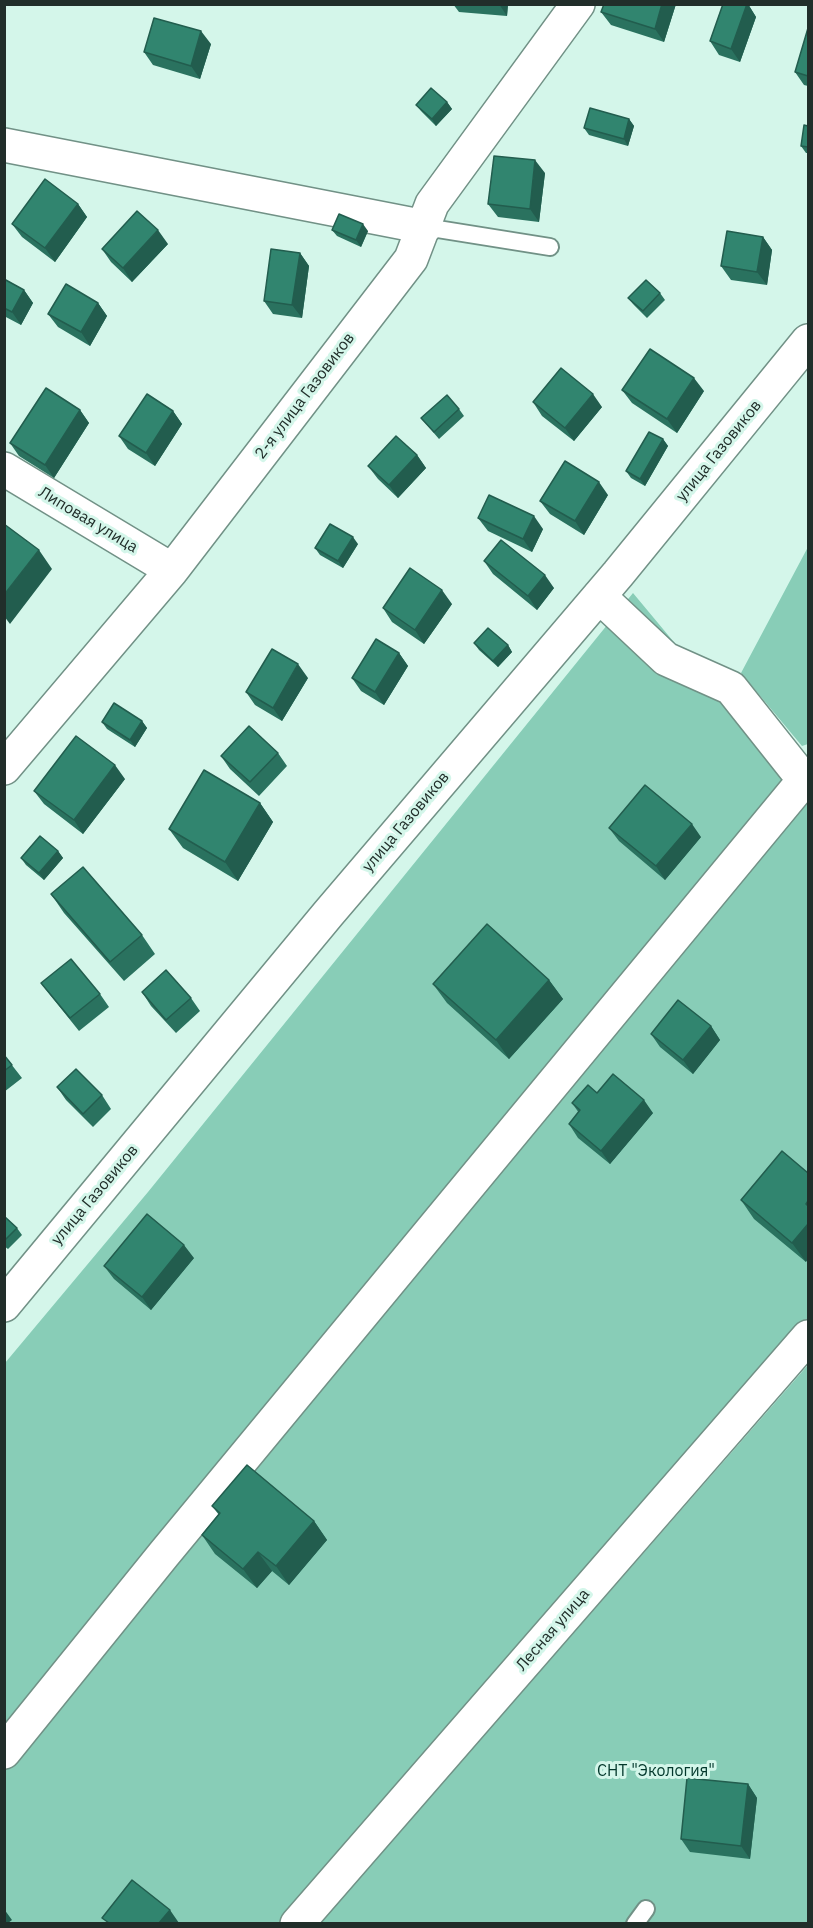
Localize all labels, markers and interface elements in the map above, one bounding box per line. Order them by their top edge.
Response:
street label: 2-я улица Газовиков [251,329,359,463]
street label: улица Газовиков [672,396,766,506]
street label: Липовая улица [35,483,141,557]
street label: улица Газовиков [358,768,454,876]
street label: улица Газовиков [47,1141,143,1249]
street label: Лесная улица [512,1585,594,1675]
park label: СНТ "Экология" [597,1761,715,1781]

